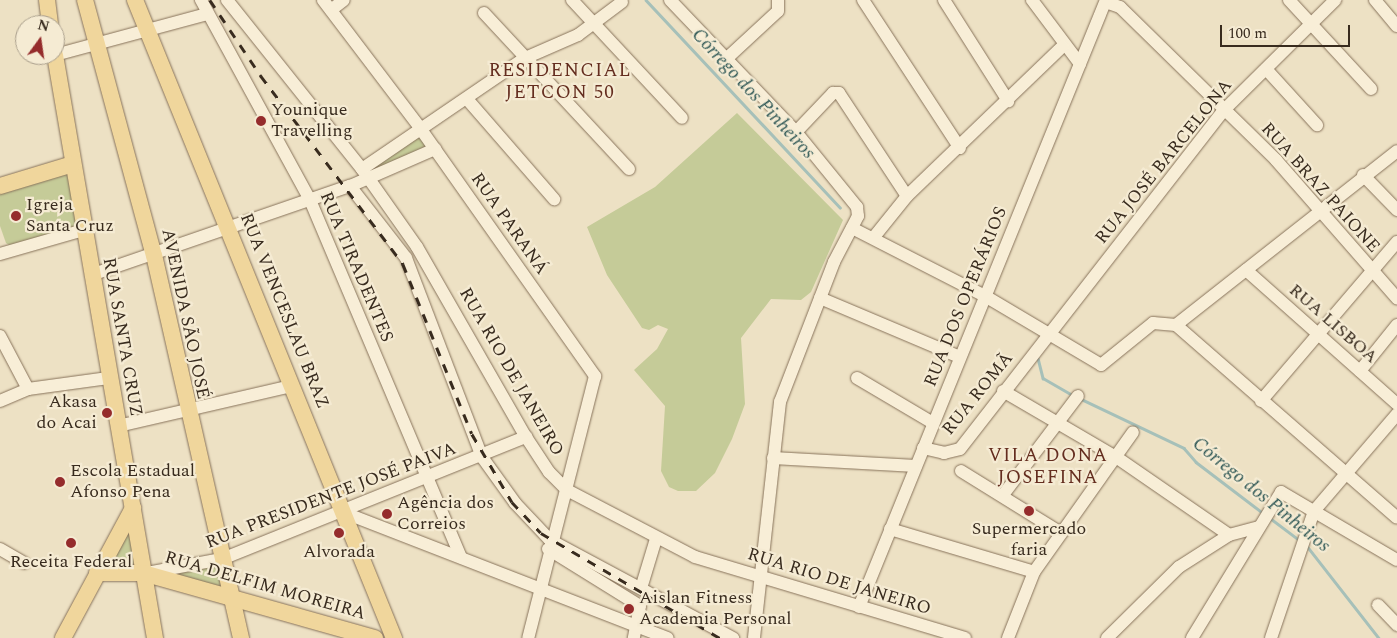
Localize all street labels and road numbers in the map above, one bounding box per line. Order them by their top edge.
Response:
street label: RUA JOSÉ BARCELONA [1091,75,1237,249]
street label: RUA BRAZ PAIONE [1256,118,1384,258]
street label: RUA PARANÁ [466,169,552,279]
street label: RUA TIRADENTES [315,188,397,346]
street label: RUA DOS OPERÁRIOS [920,204,1012,390]
street label: RUA VENCESLAU BRAZ [235,210,333,412]
street label: AVENIDA SÃO JOSÉ [156,227,214,401]
street label: RUA SANTA CRUZ [97,256,147,418]
street label: RUA LISBOA [1284,280,1382,368]
street label: RUA RIO DE JANEIRO [454,284,568,460]
street label: RUA ROMÃ [938,348,1018,440]
street label: RUA PRESIDENTE JOSÉ PAIVA [203,438,459,554]
street label: RUA RIO DE JANEIRO [745,544,933,620]
street label: RUA DELFIM MOREIRA [162,547,368,625]

